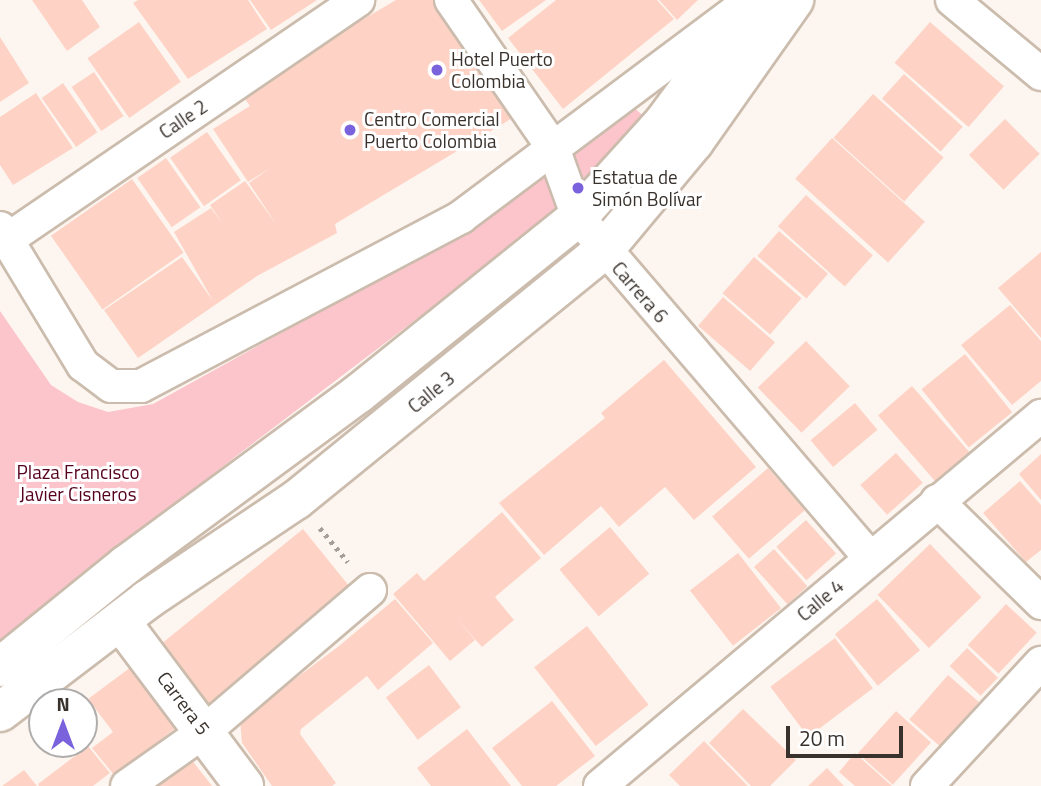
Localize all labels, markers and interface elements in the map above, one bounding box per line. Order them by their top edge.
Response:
place label: Hotel Puerto Colombia [451,48,553,92]
marker: Hotel Puerto Colombia [429,62,445,78]
street label: Calle 2 [155,95,211,143]
place label: Centro Comercial Puerto Colombia [364,108,500,152]
marker: Centro Comercial Puerto Colombia [342,122,358,138]
place label: Estatua de Simón Bolívar [592,166,702,210]
marker: Estatua de Simón Bolívar [570,180,586,196]
street label: Carrera 6 [607,257,673,327]
street label: Calle 3 [403,366,459,418]
park label: Plaza Francisco Javier Cisneros [17,461,139,505]
street label: Calle 4 [792,574,848,626]
street label: Carrera 5 [153,667,215,739]
north arrow [28,688,98,758]
text: N [56,689,70,718]
scale bar [789,712,906,756]
text: 20 m [799,722,845,754]

